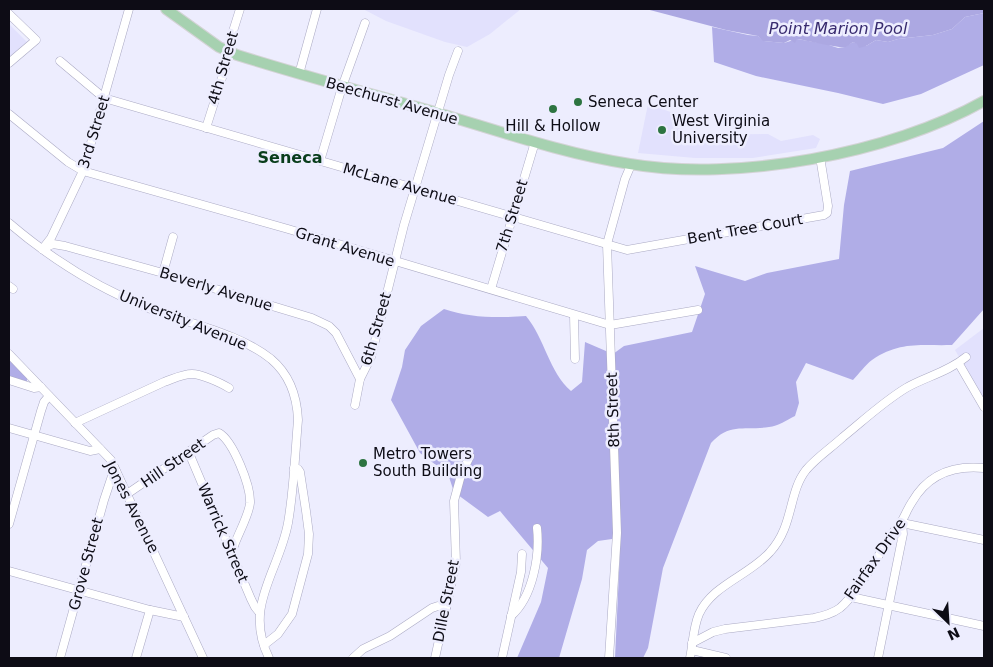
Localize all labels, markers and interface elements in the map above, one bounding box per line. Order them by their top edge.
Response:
water label: Point Marion Pool [769,19,908,38]
street label: 4th Street [204,29,242,107]
street label: Beechurst Avenue [324,74,460,128]
street label: 3rd Street [74,93,114,171]
place label: Seneca Center [588,93,699,111]
marker: Seneca Center [572,96,584,108]
marker: Hill & Hollow [547,103,559,115]
place label: West Virginia University [672,112,770,147]
place label: Hill & Hollow [505,117,601,135]
marker: West Virginia University [656,124,668,136]
district label: Seneca [258,148,322,167]
street label: McLane Avenue [341,159,459,209]
street label: 7th Street [492,177,532,255]
street label: Bent Tree Court [686,210,804,248]
street label: Grant Avenue [293,223,397,271]
street label: Beverly Avenue [157,263,275,315]
street label: University Avenue [117,286,249,354]
street label: 6th Street [357,290,395,368]
street label: 8th Street [603,372,623,448]
street label: Hill Street [137,434,209,492]
place label: Metro Towers South Building [373,445,482,480]
street label: Jones Avenue [101,457,163,556]
marker: Metro Towers South Building [357,457,369,469]
street label: Warrick Street [194,480,252,586]
street label: Fairfax Drive [840,515,910,603]
street label: Grove Street [65,516,107,612]
street label: Dille Street [429,558,463,644]
north arrow [923,597,973,647]
text: N [945,624,962,644]

